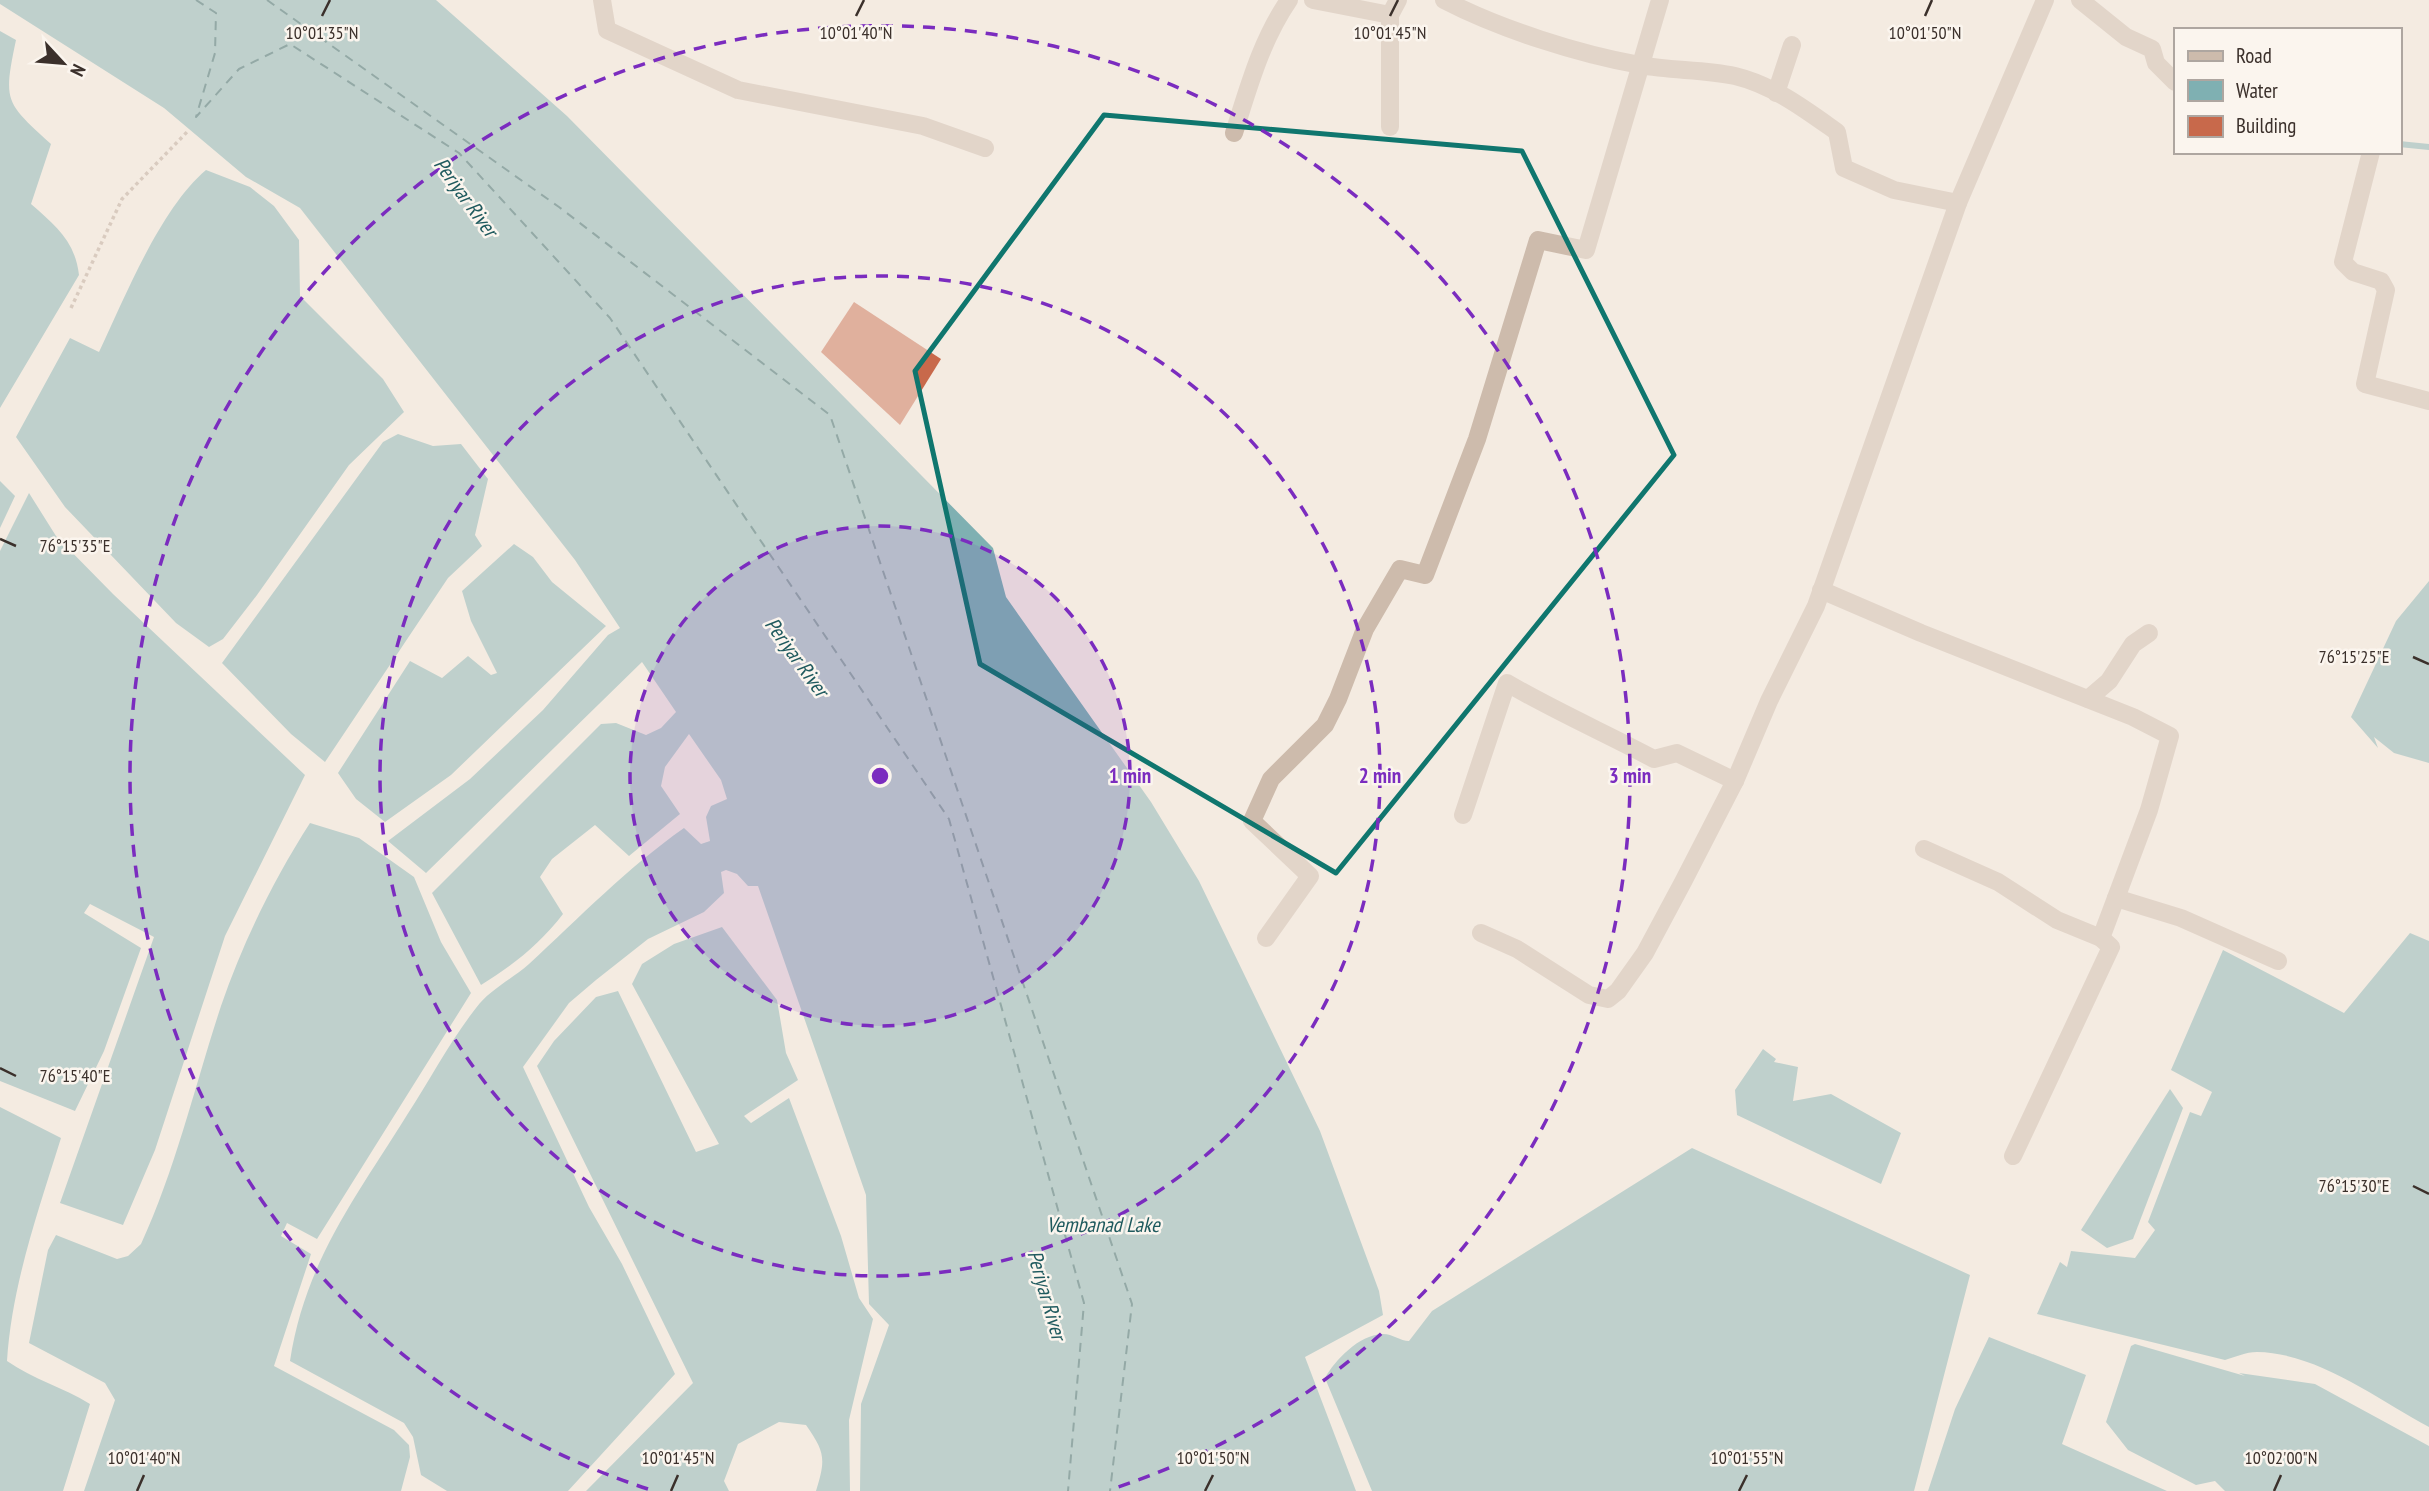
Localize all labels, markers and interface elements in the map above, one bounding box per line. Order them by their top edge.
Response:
text: 10°01'35"N [286,21,358,44]
text: 10°01'40"N [820,21,892,44]
text: 10°01'45"N [1354,21,1426,44]
text: 10°01'50"N [1889,21,1961,44]
north arrow [28,28,98,98]
legend [2174,28,2401,154]
text: Road [2236,42,2272,69]
text: N [65,61,91,80]
text: Water [2236,77,2278,104]
text: Building [2236,112,2296,139]
water label: Periyar River [428,152,506,245]
text: 76°15'35"E [40,534,110,557]
water label: Periyar River [759,612,837,705]
text: 76°15'25"E [2319,645,2389,668]
text: 1 min [1109,762,1151,789]
text: 2 min [1359,762,1401,789]
text: 3 min [1609,762,1651,789]
centre of rings [868,764,892,788]
text: 76°15'40"E [40,1064,110,1087]
text: 76°15'30"E [2319,1174,2389,1197]
water label: Vembanad Lake [1046,1211,1161,1238]
water label: Periyar River [1021,1247,1073,1346]
text: 10°01'40"N [108,1446,180,1469]
text: 10°01'45"N [642,1446,714,1469]
text: 10°01'50"N [1177,1446,1249,1469]
text: 10°01'55"N [1711,1446,1783,1469]
text: 10°02'00"N [2245,1446,2317,1469]

